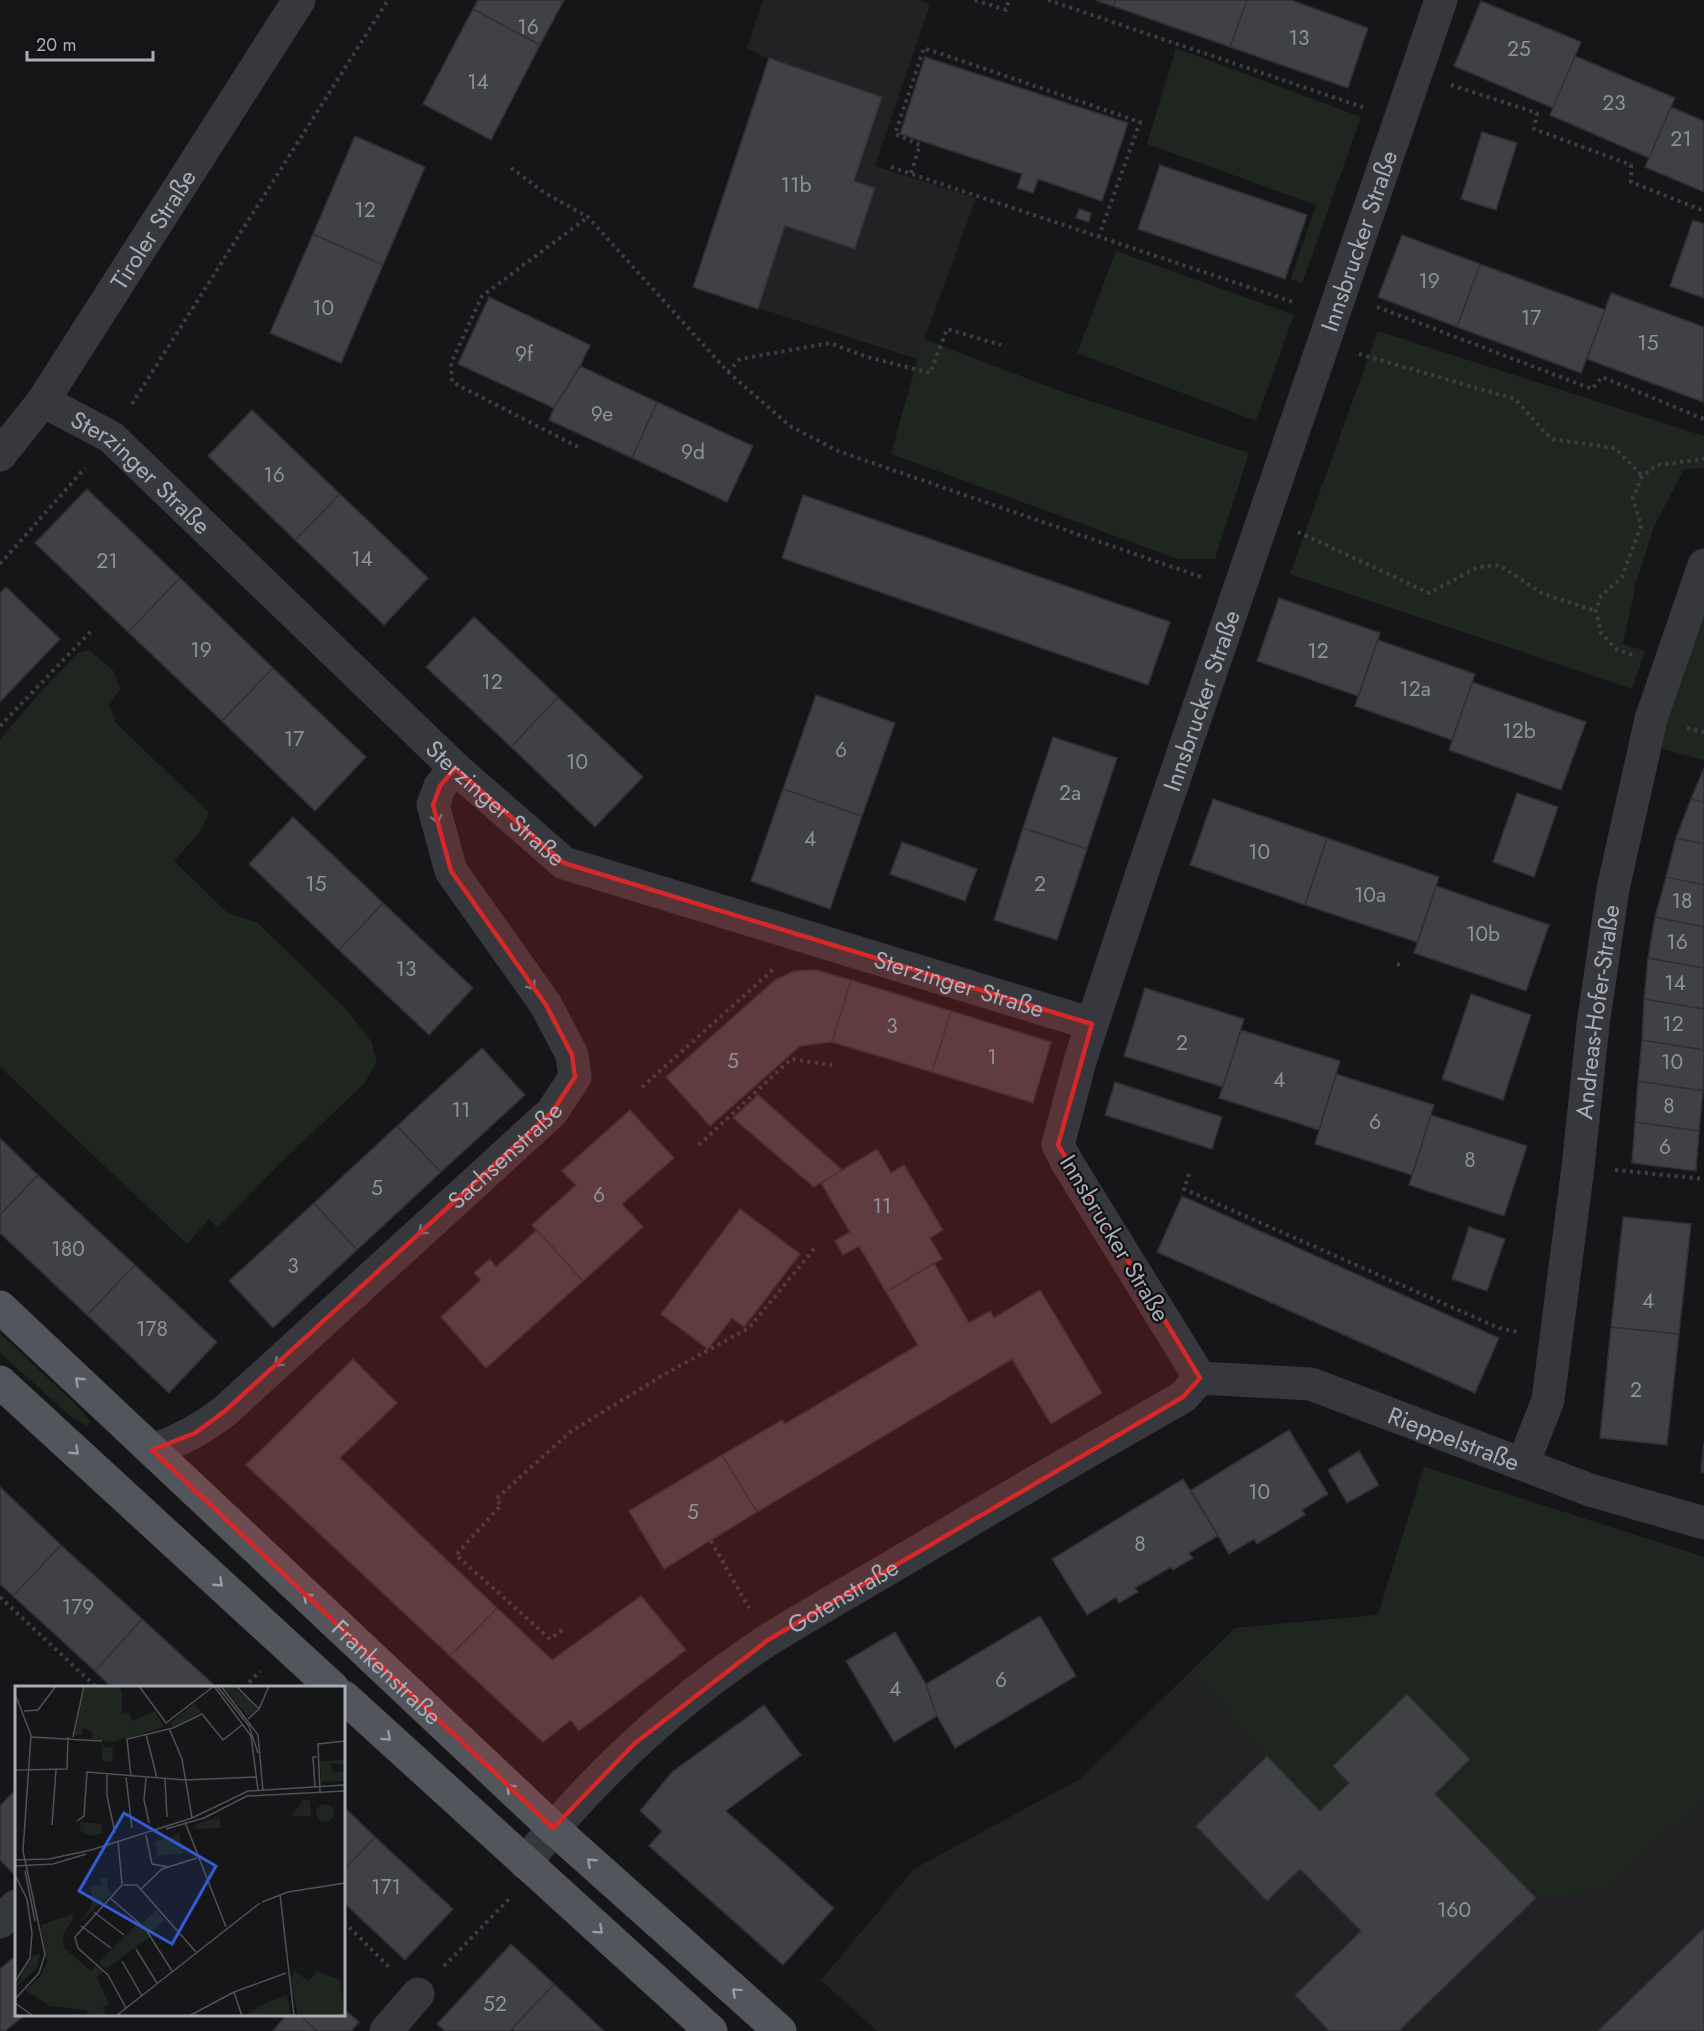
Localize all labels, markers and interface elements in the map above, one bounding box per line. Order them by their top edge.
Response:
house number: 16 [517,12,539,42]
house number: 13 [1289,23,1309,53]
scale bar [27,24,153,62]
text: 20 m [36,32,76,58]
house number: 25 [1507,34,1531,64]
house number: 14 [467,67,489,97]
house number: 23 [1602,88,1626,118]
house number: 21 [1670,124,1692,154]
street label: Innsbrucker Straße [1311,145,1406,336]
street label: Tiroler Straße [101,162,204,296]
house number: 11b [781,170,811,200]
house number: 12 [354,195,376,225]
house number: 19 [1418,266,1440,296]
house number: 10 [312,293,334,323]
house number: 17 [1521,303,1541,333]
house number: 15 [1637,328,1659,358]
house number: 9f [515,339,534,369]
house number: 9e [591,399,613,429]
street label: Sterzinger Straße [65,401,219,542]
house number: 9d [681,437,705,467]
house number: 16 [263,460,285,490]
house number: 14 [351,544,373,574]
house number: 21 [96,546,118,576]
street label: Innsbrucker Straße [1154,605,1248,796]
house number: 19 [190,635,212,665]
house number: 12 [1307,636,1329,666]
house number: 12 [481,667,503,697]
house number: 12a [1399,674,1431,704]
house number: 12b [1502,716,1536,746]
house number: 17 [284,724,304,754]
street label: Sterzinger Straße [418,731,573,874]
house number: 6 [835,735,847,765]
house number: 10 [566,747,588,777]
house number: 2a [1059,778,1081,808]
one-way arrow [429,814,442,824]
house number: 4 [804,824,816,854]
house number: 10 [1248,837,1270,867]
house number: 15 [305,869,327,899]
house number: 2 [1034,869,1046,899]
house number: 10a [1354,880,1386,910]
house number: 18 [1672,886,1692,916]
street label: Andreas-Hofer-Straße [1566,902,1628,1121]
house number: 10b [1466,919,1500,949]
house number: 16 [1666,927,1688,957]
street label: Sterzinger Straße [870,941,1049,1026]
house number: 13 [396,954,416,984]
house number: 14 [1664,968,1686,998]
one-way arrow [525,980,536,991]
house number: 12 [1662,1009,1684,1039]
house number: 3 [886,1011,898,1041]
house number: 2 [1176,1028,1188,1058]
house number: 1 [987,1042,997,1072]
house number: 5 [727,1046,739,1076]
house number: 10 [1661,1047,1683,1077]
house number: 4 [1273,1065,1285,1095]
house number: 8 [1663,1091,1675,1121]
house number: 11 [452,1095,470,1125]
street label: Sachsenstraße [439,1096,571,1217]
house number: 6 [1369,1107,1381,1137]
house number: 6 [1659,1132,1671,1162]
house number: 8 [1464,1145,1476,1175]
street label: Innsbrucker Straße [1051,1148,1179,1328]
house number: 5 [371,1173,383,1203]
house number: 6 [593,1180,605,1210]
house number: 11 [873,1191,891,1221]
one-way arrow [418,1224,429,1235]
house number: 180 [51,1234,85,1264]
house number: 3 [287,1251,299,1281]
house number: 4 [1642,1286,1654,1316]
house number: 178 [136,1314,168,1344]
one-way arrow [274,1356,284,1367]
house number: 2 [1630,1375,1642,1405]
one-way arrow [75,1377,85,1388]
street label: Rieppelstraße [1383,1397,1525,1479]
one-way arrow [68,1444,79,1455]
house number: 10 [1248,1477,1270,1507]
house number: 5 [687,1497,699,1527]
house number: 8 [1134,1529,1146,1559]
street label: Gotenstraße [780,1549,905,1642]
one-way arrow [212,1576,222,1587]
house number: 179 [62,1592,94,1622]
one-way arrow [303,1593,314,1604]
street label: Frankenstraße [324,1611,450,1733]
house number: 6 [995,1665,1007,1695]
house number: 4 [889,1674,901,1704]
inset map [15,1686,345,2016]
one-way arrow [380,1730,391,1741]
one-way arrow [507,1784,518,1795]
one-way arrow [587,1858,597,1869]
house number: 171 [371,1872,401,1902]
house number: 160 [1437,1895,1471,1925]
one-way arrow [593,1923,603,1934]
one-way arrow [732,1988,743,1999]
house number: 52 [483,1989,507,2019]

